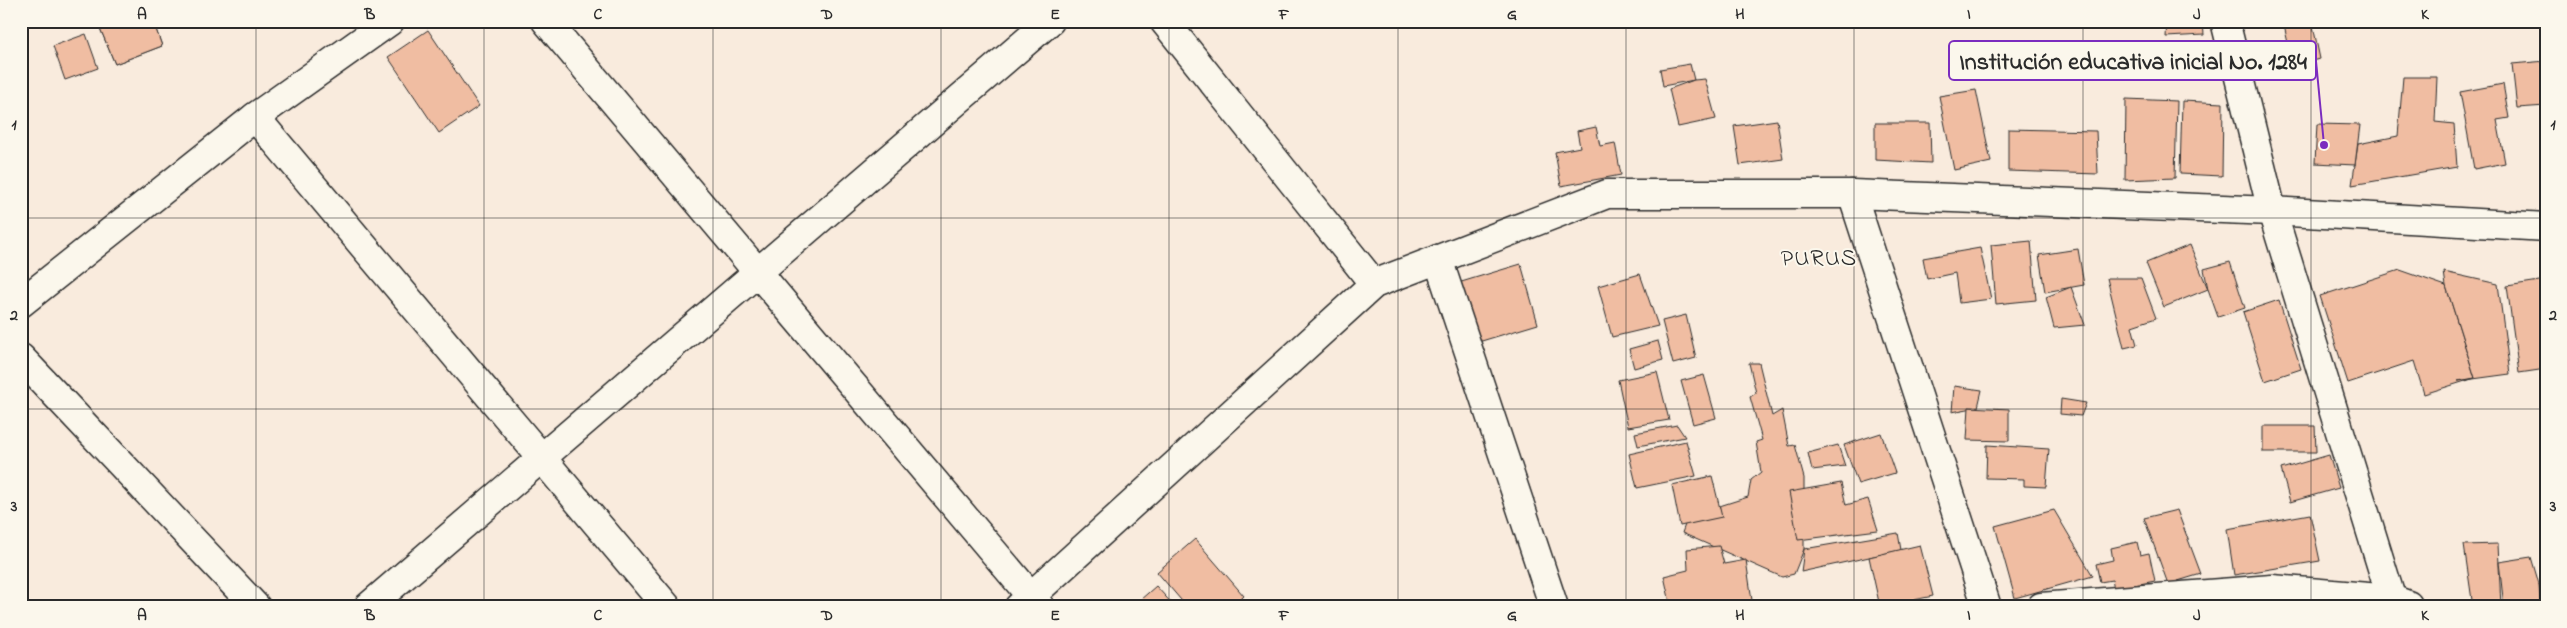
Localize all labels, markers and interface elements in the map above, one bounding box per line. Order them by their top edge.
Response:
text: A [137,3,147,27]
text: B [364,3,376,27]
text: C [594,3,603,27]
text: D [820,3,833,27]
text: E [1050,3,1060,27]
text: F [1278,3,1290,27]
text: G [1507,3,1517,27]
text: H [1735,3,1745,27]
text: I [1967,3,1971,27]
text: J [2193,3,2201,27]
text: K [2421,3,2430,27]
callout: Institución educativa inicial No. 1284 [1949,41,2316,80]
text: Institución educativa inicial No. 1284 [1959,46,2307,81]
text: 1 [11,113,17,137]
text: 1 [2550,113,2556,137]
district label: PURUS [1781,242,1857,277]
text: 2 [9,304,18,328]
text: 2 [2548,304,2557,328]
text: 3 [10,495,18,519]
text: 3 [2549,495,2557,519]
text: A [137,604,147,628]
text: B [364,604,376,628]
text: C [594,604,603,628]
text: D [820,604,833,628]
text: E [1050,604,1060,628]
text: F [1278,604,1290,628]
text: G [1507,604,1517,628]
text: H [1735,604,1745,628]
text: I [1967,604,1971,628]
text: J [2193,604,2201,628]
text: K [2421,604,2430,628]

